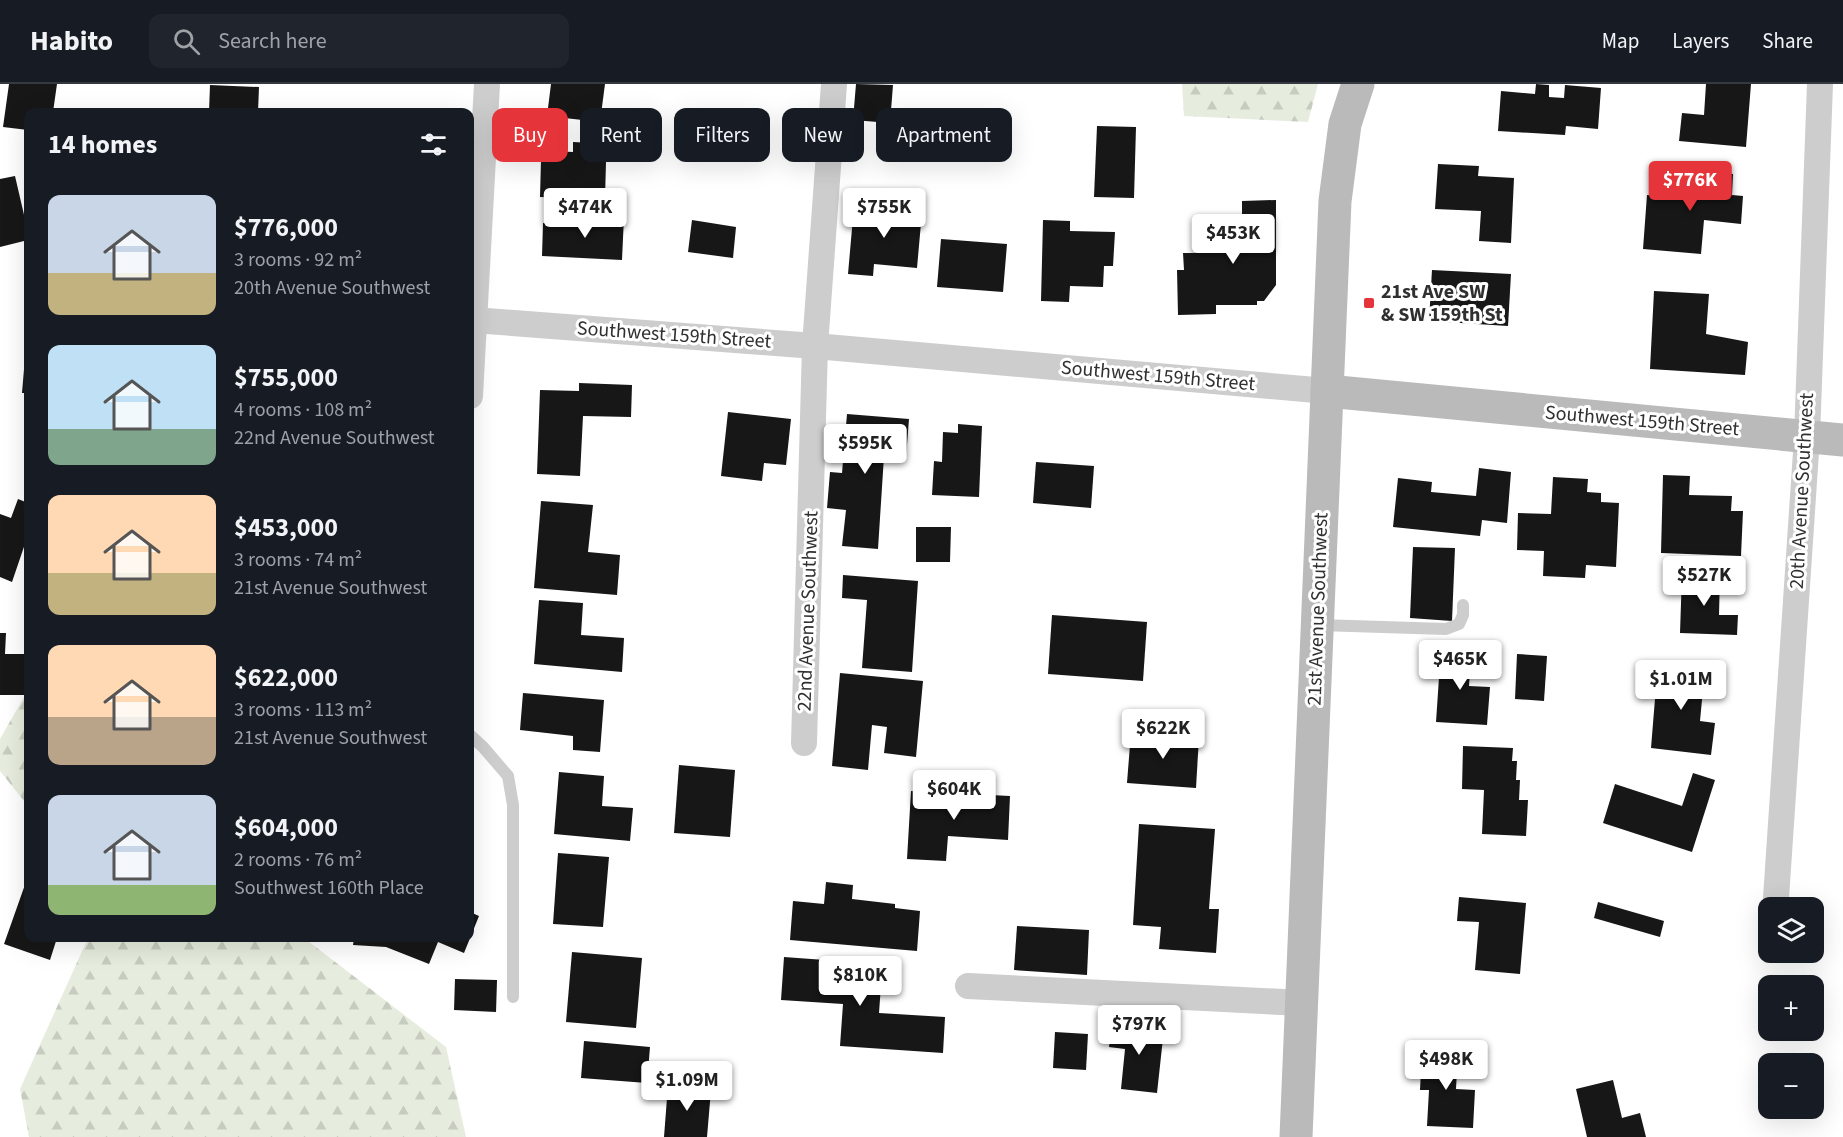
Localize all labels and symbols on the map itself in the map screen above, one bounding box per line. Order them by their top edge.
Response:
pin: $776K [1648,161,1732,212]
pin: $474K [543,188,627,239]
pin: $755K [842,188,926,239]
pin: $453K [1191,214,1275,265]
place label: 21st Ave SW & SW 159th St [1381,278,1503,329]
marker: 21st Ave SW & SW 159th St [1362,296,1376,310]
street label: Southwest 159th Street [576,314,772,356]
street label: Southwest 159th Street [1060,354,1256,398]
street label: 20th Avenue Southwest [1783,392,1821,590]
street label: Southwest 159th Street [1544,399,1740,443]
pin: $595K [823,424,907,475]
street label: 22nd Avenue Southwest [791,510,825,712]
street label: 21st Avenue Southwest [1301,512,1335,706]
pin: $527K [1662,556,1746,607]
pin: $465K [1418,640,1502,691]
pin: $1.01M [1632,660,1730,711]
pin: $622K [1121,709,1205,760]
pin: $604K [912,770,996,821]
pin: $810K [818,956,902,1007]
pin: $797K [1097,1005,1181,1056]
pin: $498K [1404,1040,1488,1091]
pin: $1.09M [638,1061,736,1112]

